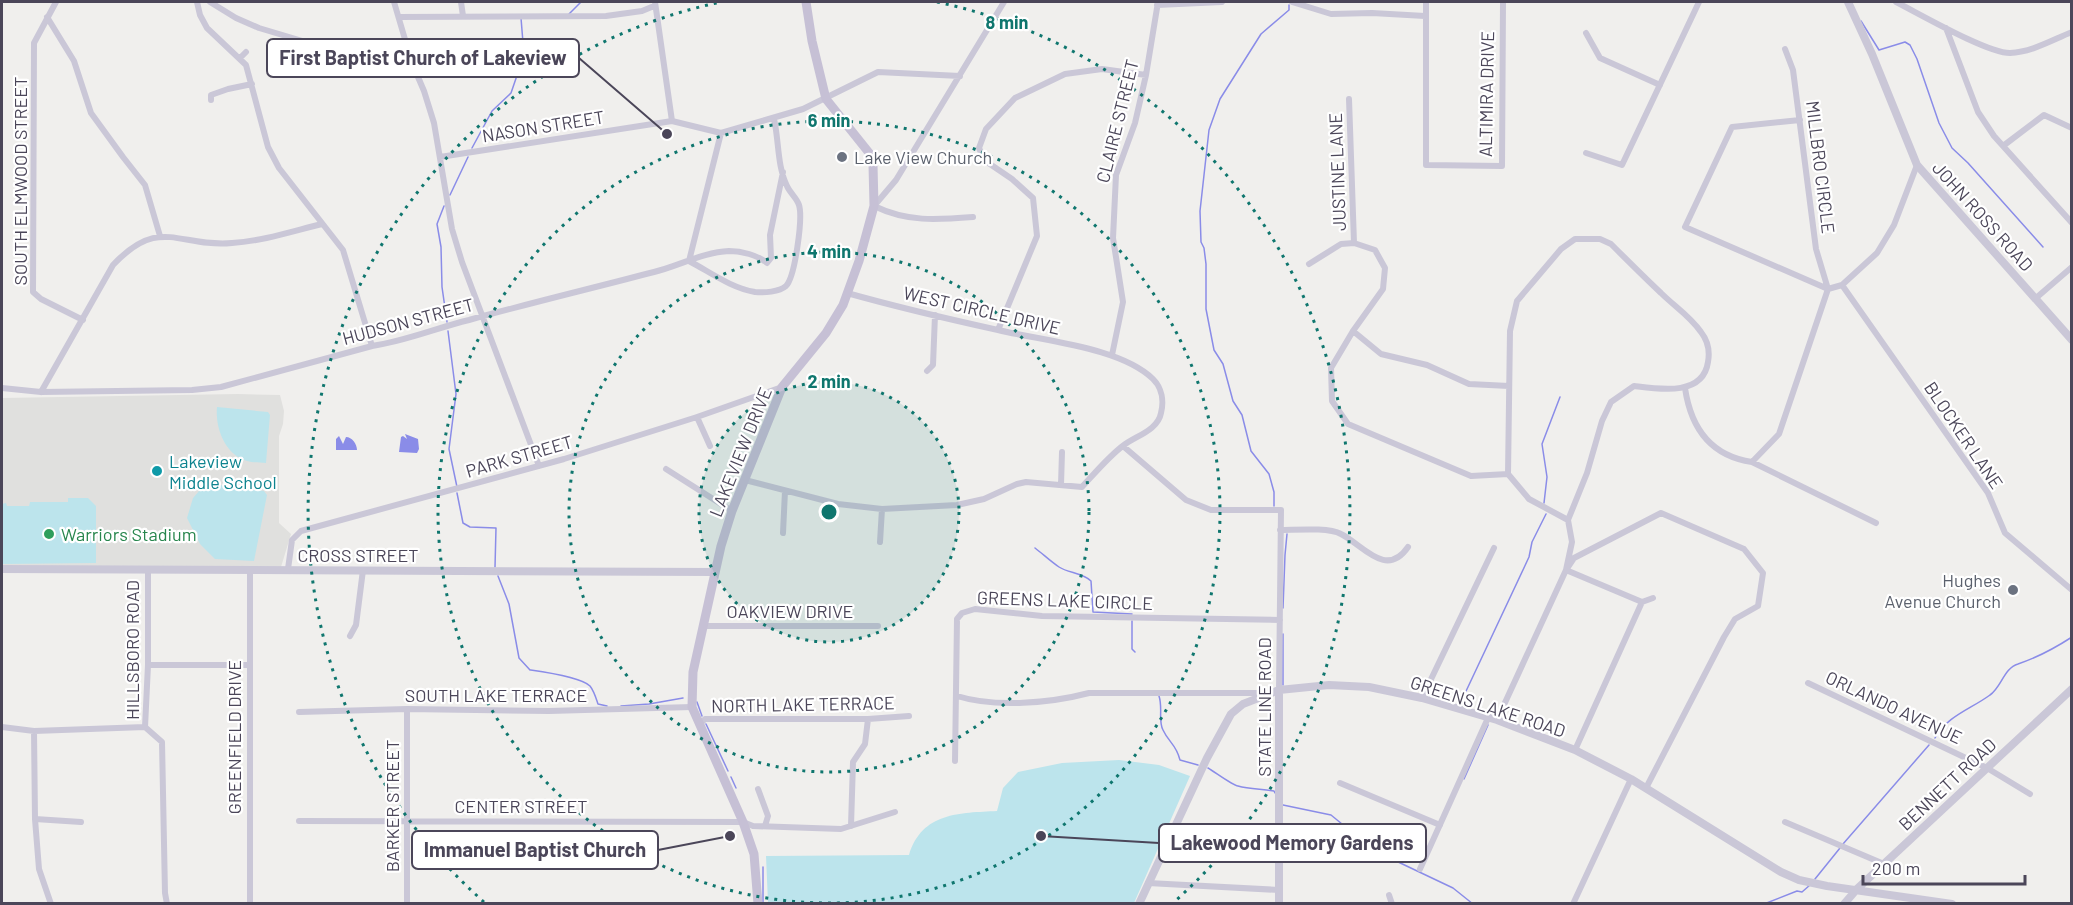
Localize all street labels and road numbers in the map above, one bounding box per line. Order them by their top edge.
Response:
street label: ALTIMIRA DRIVE [1474,31,1498,157]
street label: CLAIRE STREET [1091,57,1143,185]
street label: SOUTH ELMWOOD STREET [9,77,31,285]
street label: MILLBRO CIRCLE [1802,99,1840,235]
street label: NASON STREET [480,105,606,147]
street label: JUSTINE LANE [1324,113,1350,231]
street label: JOHN ROSS ROAD [1928,157,2038,275]
street label: WEST CIRCLE DRIVE [901,281,1063,339]
street label: HUDSON STREET [340,293,476,349]
street label: BLOCKER LANE [1920,377,2008,493]
street label: LAKEVIEW DRIVE [704,384,776,520]
street label: PARK STREET [463,430,575,482]
street label: CROSS STREET [297,544,419,566]
street label: HILLSBORO ROAD [121,580,143,720]
street label: GREENS LAKE CIRCLE [977,586,1153,614]
street label: OAKVIEW DRIVE [727,600,853,622]
street label: STATE LINE ROAD [1253,637,1275,777]
street label: GREENFIELD DRIVE [223,660,245,814]
street label: ORLANDO AVENUE [1822,666,1966,748]
street label: GREENS LAKE ROAD [1408,671,1568,741]
street label: SOUTH LAKE TERRACE [405,684,587,706]
street label: NORTH LAKE TERRACE [711,691,895,717]
street label: BENNETT ROAD [1894,733,2000,835]
street label: BARKER STREET [381,740,403,872]
street label: CENTER STREET [454,795,588,817]

